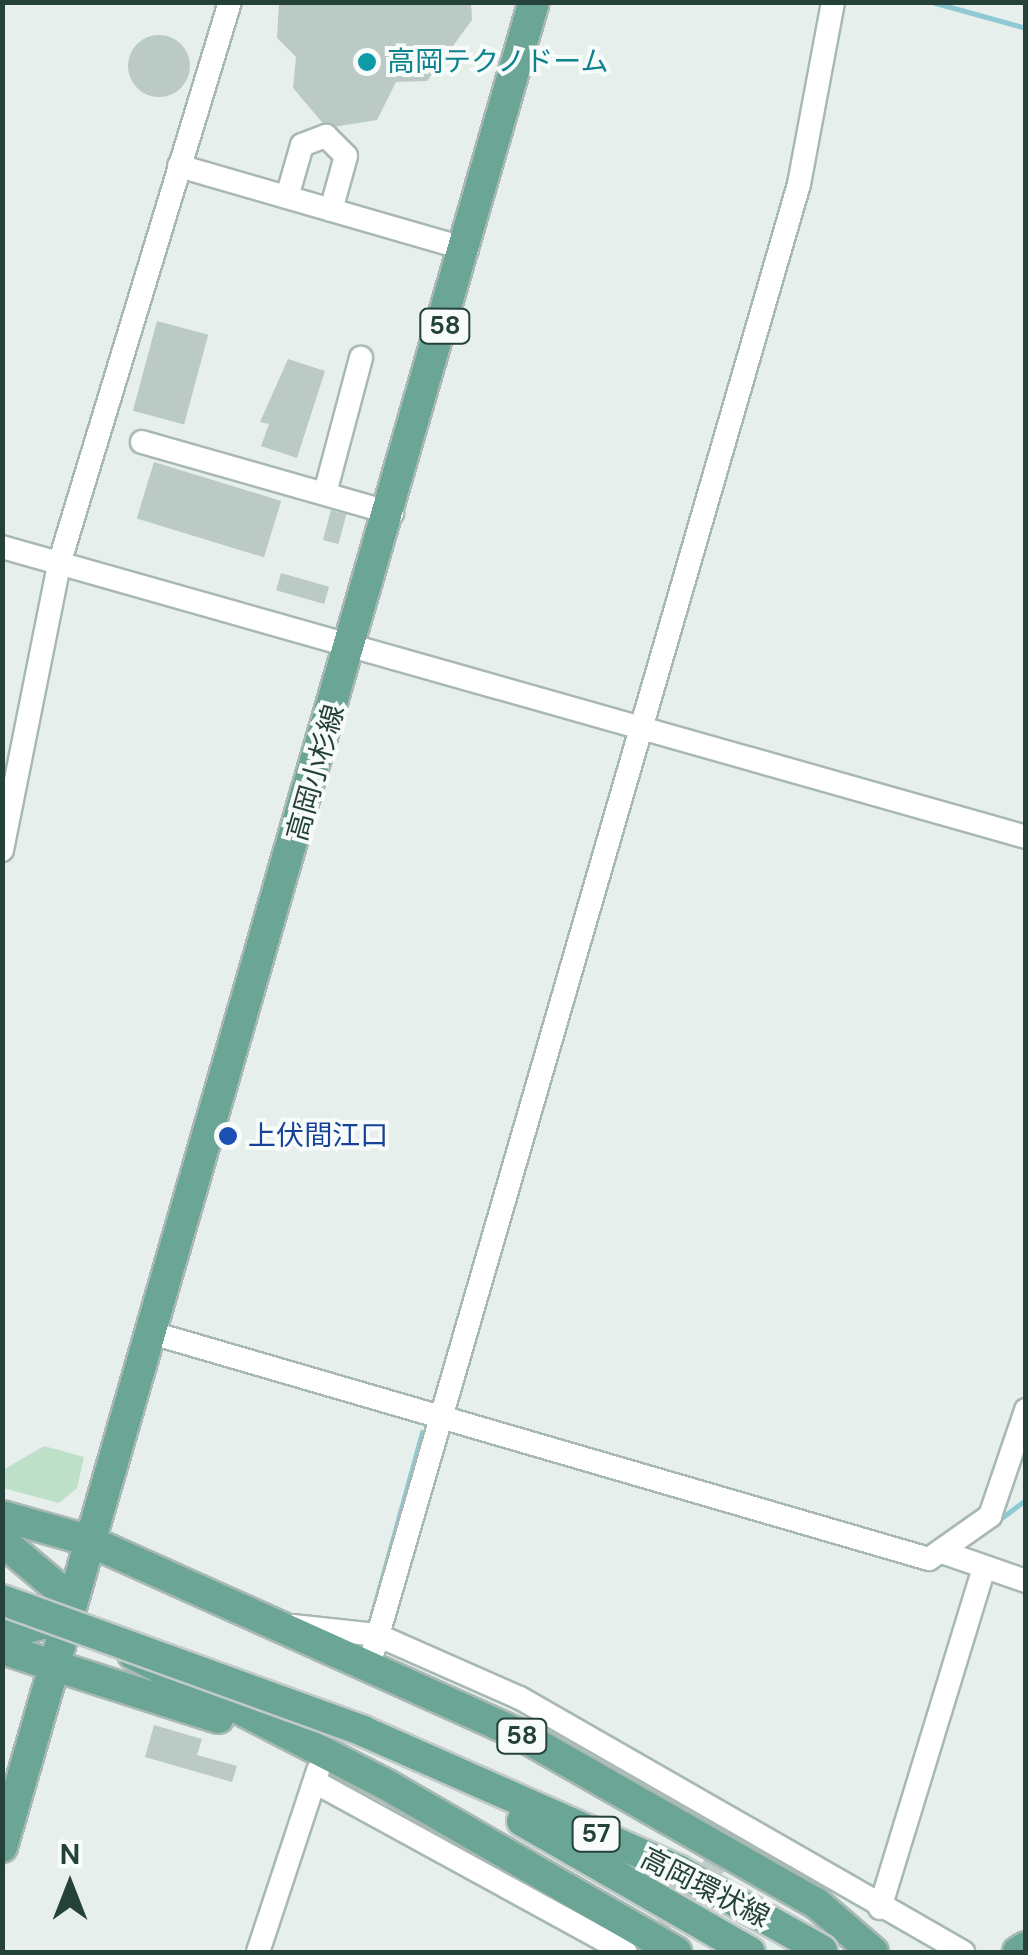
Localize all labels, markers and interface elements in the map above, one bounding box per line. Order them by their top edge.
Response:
place label: 高岡テクノドーム [387,45,611,79]
marker: 高岡テクノドーム [356,51,378,73]
road number: 58 [418,306,472,346]
street label: 高岡小杉線 [281,701,351,845]
place label: 上伏間江口 [248,1119,388,1153]
marker: 上伏間江口 [217,1125,239,1147]
road number: 58 [494,1716,550,1756]
road number: 57 [571,1814,621,1854]
north arrow [20,1835,120,1935]
text: N [60,1836,80,1873]
street label: 高岡環状線 [635,1841,775,1935]

